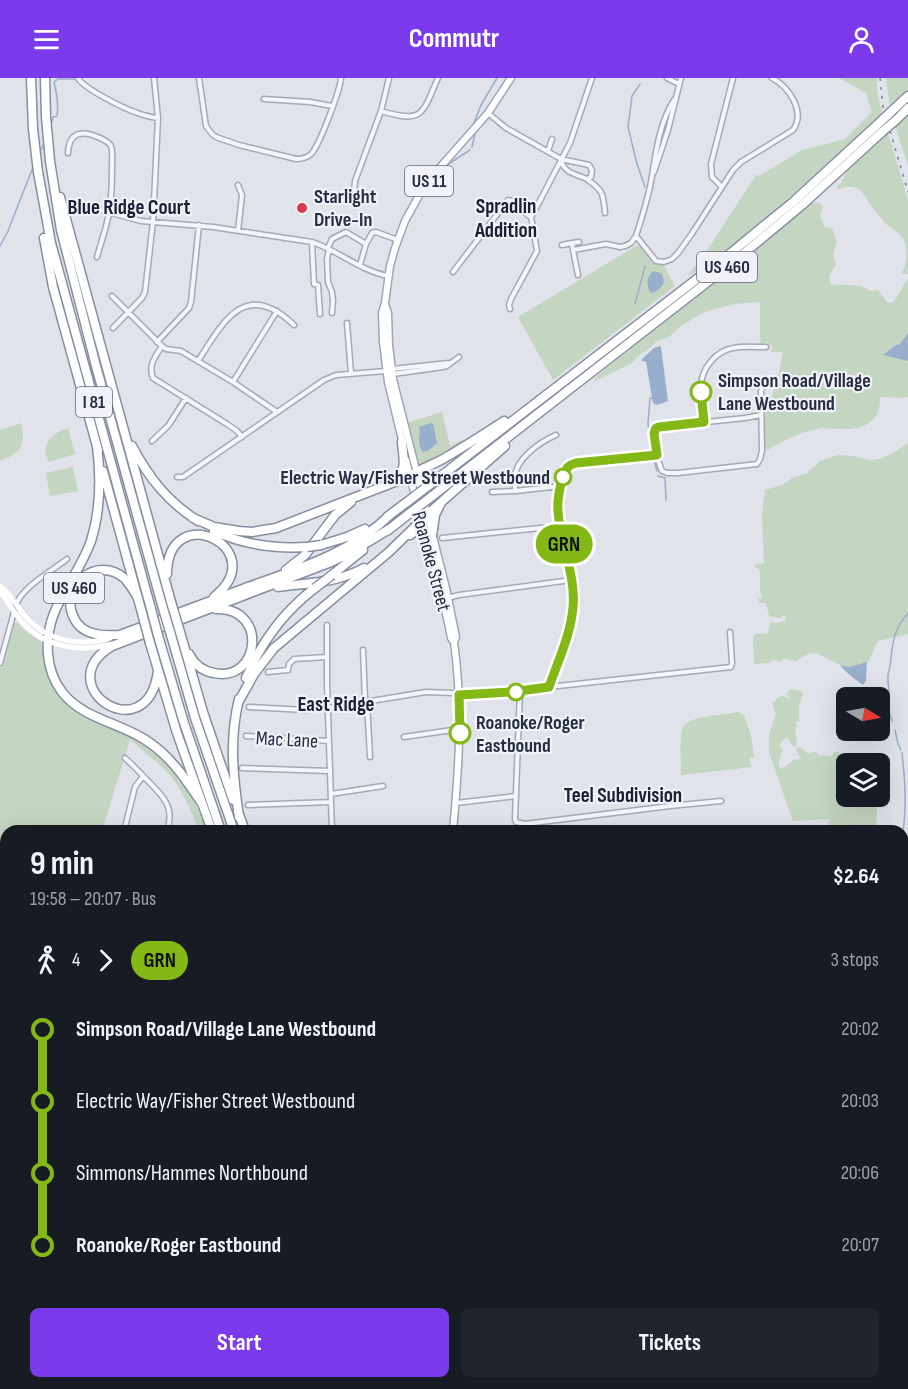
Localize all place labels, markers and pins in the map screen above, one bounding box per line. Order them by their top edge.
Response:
place label: Starlight Drive-In [314,185,377,232]
marker: Starlight Drive-In [295,201,309,215]
place label: Simpson Road/Village Lane Westbound [718,369,871,416]
marker: Simpson Road/Village Lane Westbound [690,381,712,403]
place label: Electric Way/Fisher Street Westbound [280,466,550,490]
marker: Electric Way/Fisher Street Westbound [554,468,572,486]
unlabelled marker [507,683,525,701]
place label: Roanoke/Roger Eastbound [476,711,585,758]
marker: Roanoke/Roger Eastbound [449,722,471,744]

